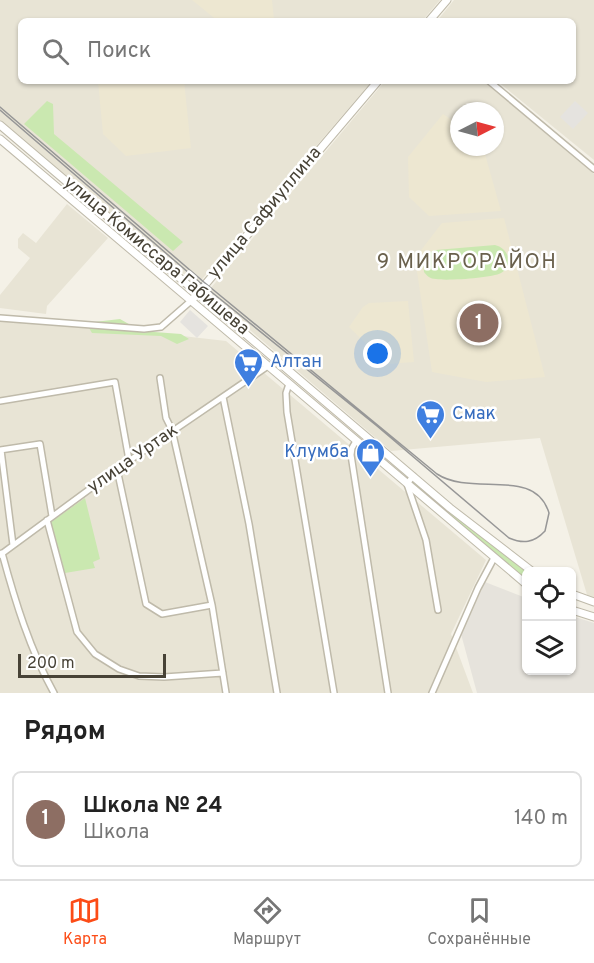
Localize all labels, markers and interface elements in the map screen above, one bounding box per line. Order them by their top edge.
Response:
search box [18,18,576,84]
icon: search [39,35,72,68]
text: Поиск [87,38,151,65]
north arrow [450,102,504,156]
street label: улица Сафиуллина [203,142,327,284]
street label: улица Комиссара Габишева [58,171,254,341]
district label: 9 МИКРОРАЙОН [377,248,557,276]
pin: 1 [460,300,498,346]
your location [363,339,392,368]
supermarket icon: Алтан [233,346,265,388]
place label: Алтан [270,351,322,374]
supermarket icon: Смак [415,398,447,440]
place label: Смак [452,403,496,426]
street label: улица Уртак [83,419,183,499]
shop icon: Клумба [354,436,386,478]
place label: Клумба [284,441,349,464]
map controls [522,567,576,675]
button: locate [522,567,576,621]
button: layers [522,621,576,675]
scale bar [18,651,166,678]
text: 200 m [27,654,75,674]
text: Рядом [24,716,106,749]
text: Школа № 24 [83,793,223,820]
text: 1 [42,806,50,832]
text: 140 m [514,806,568,832]
text: Школа [83,820,149,846]
tab: Карта [63,894,107,950]
tab: Маршрут [233,894,301,950]
tab: Сохранённые [427,894,531,950]

